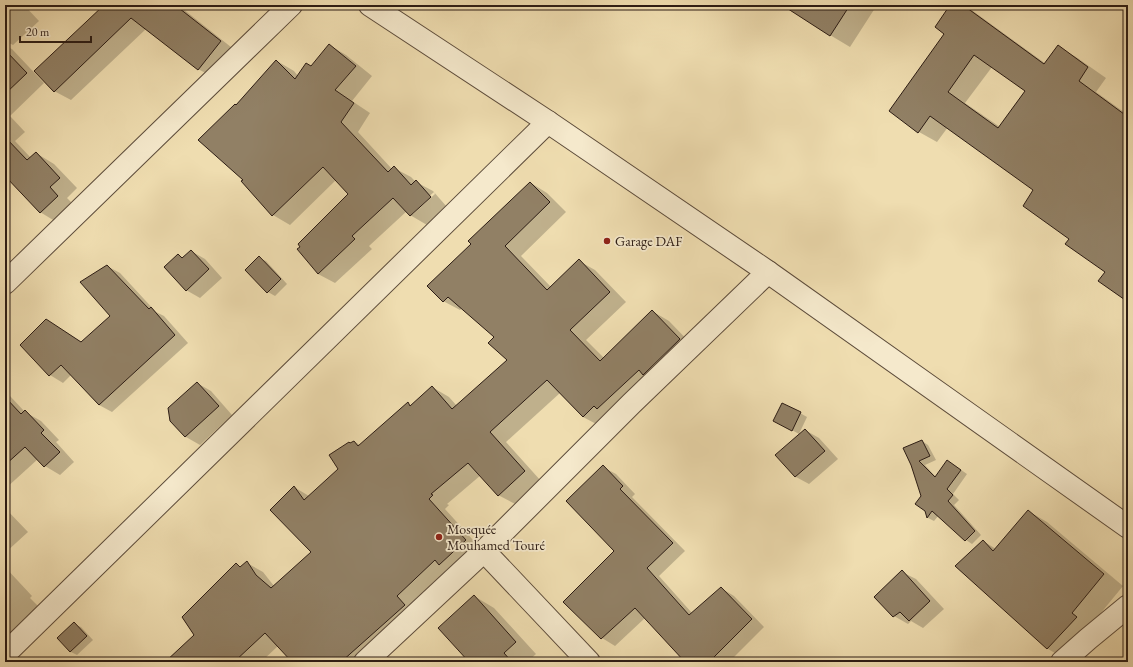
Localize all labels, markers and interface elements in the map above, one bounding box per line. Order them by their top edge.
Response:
scale bar [20,18,91,44]
text: 20 m [26,24,50,40]
place label: Garage DAF [615,232,682,250]
marker: Garage DAF [602,236,612,246]
place label: Mosquée Mouhamed Touré [447,520,545,554]
marker: Mosquée Mouhamed Touré [434,532,444,542]

